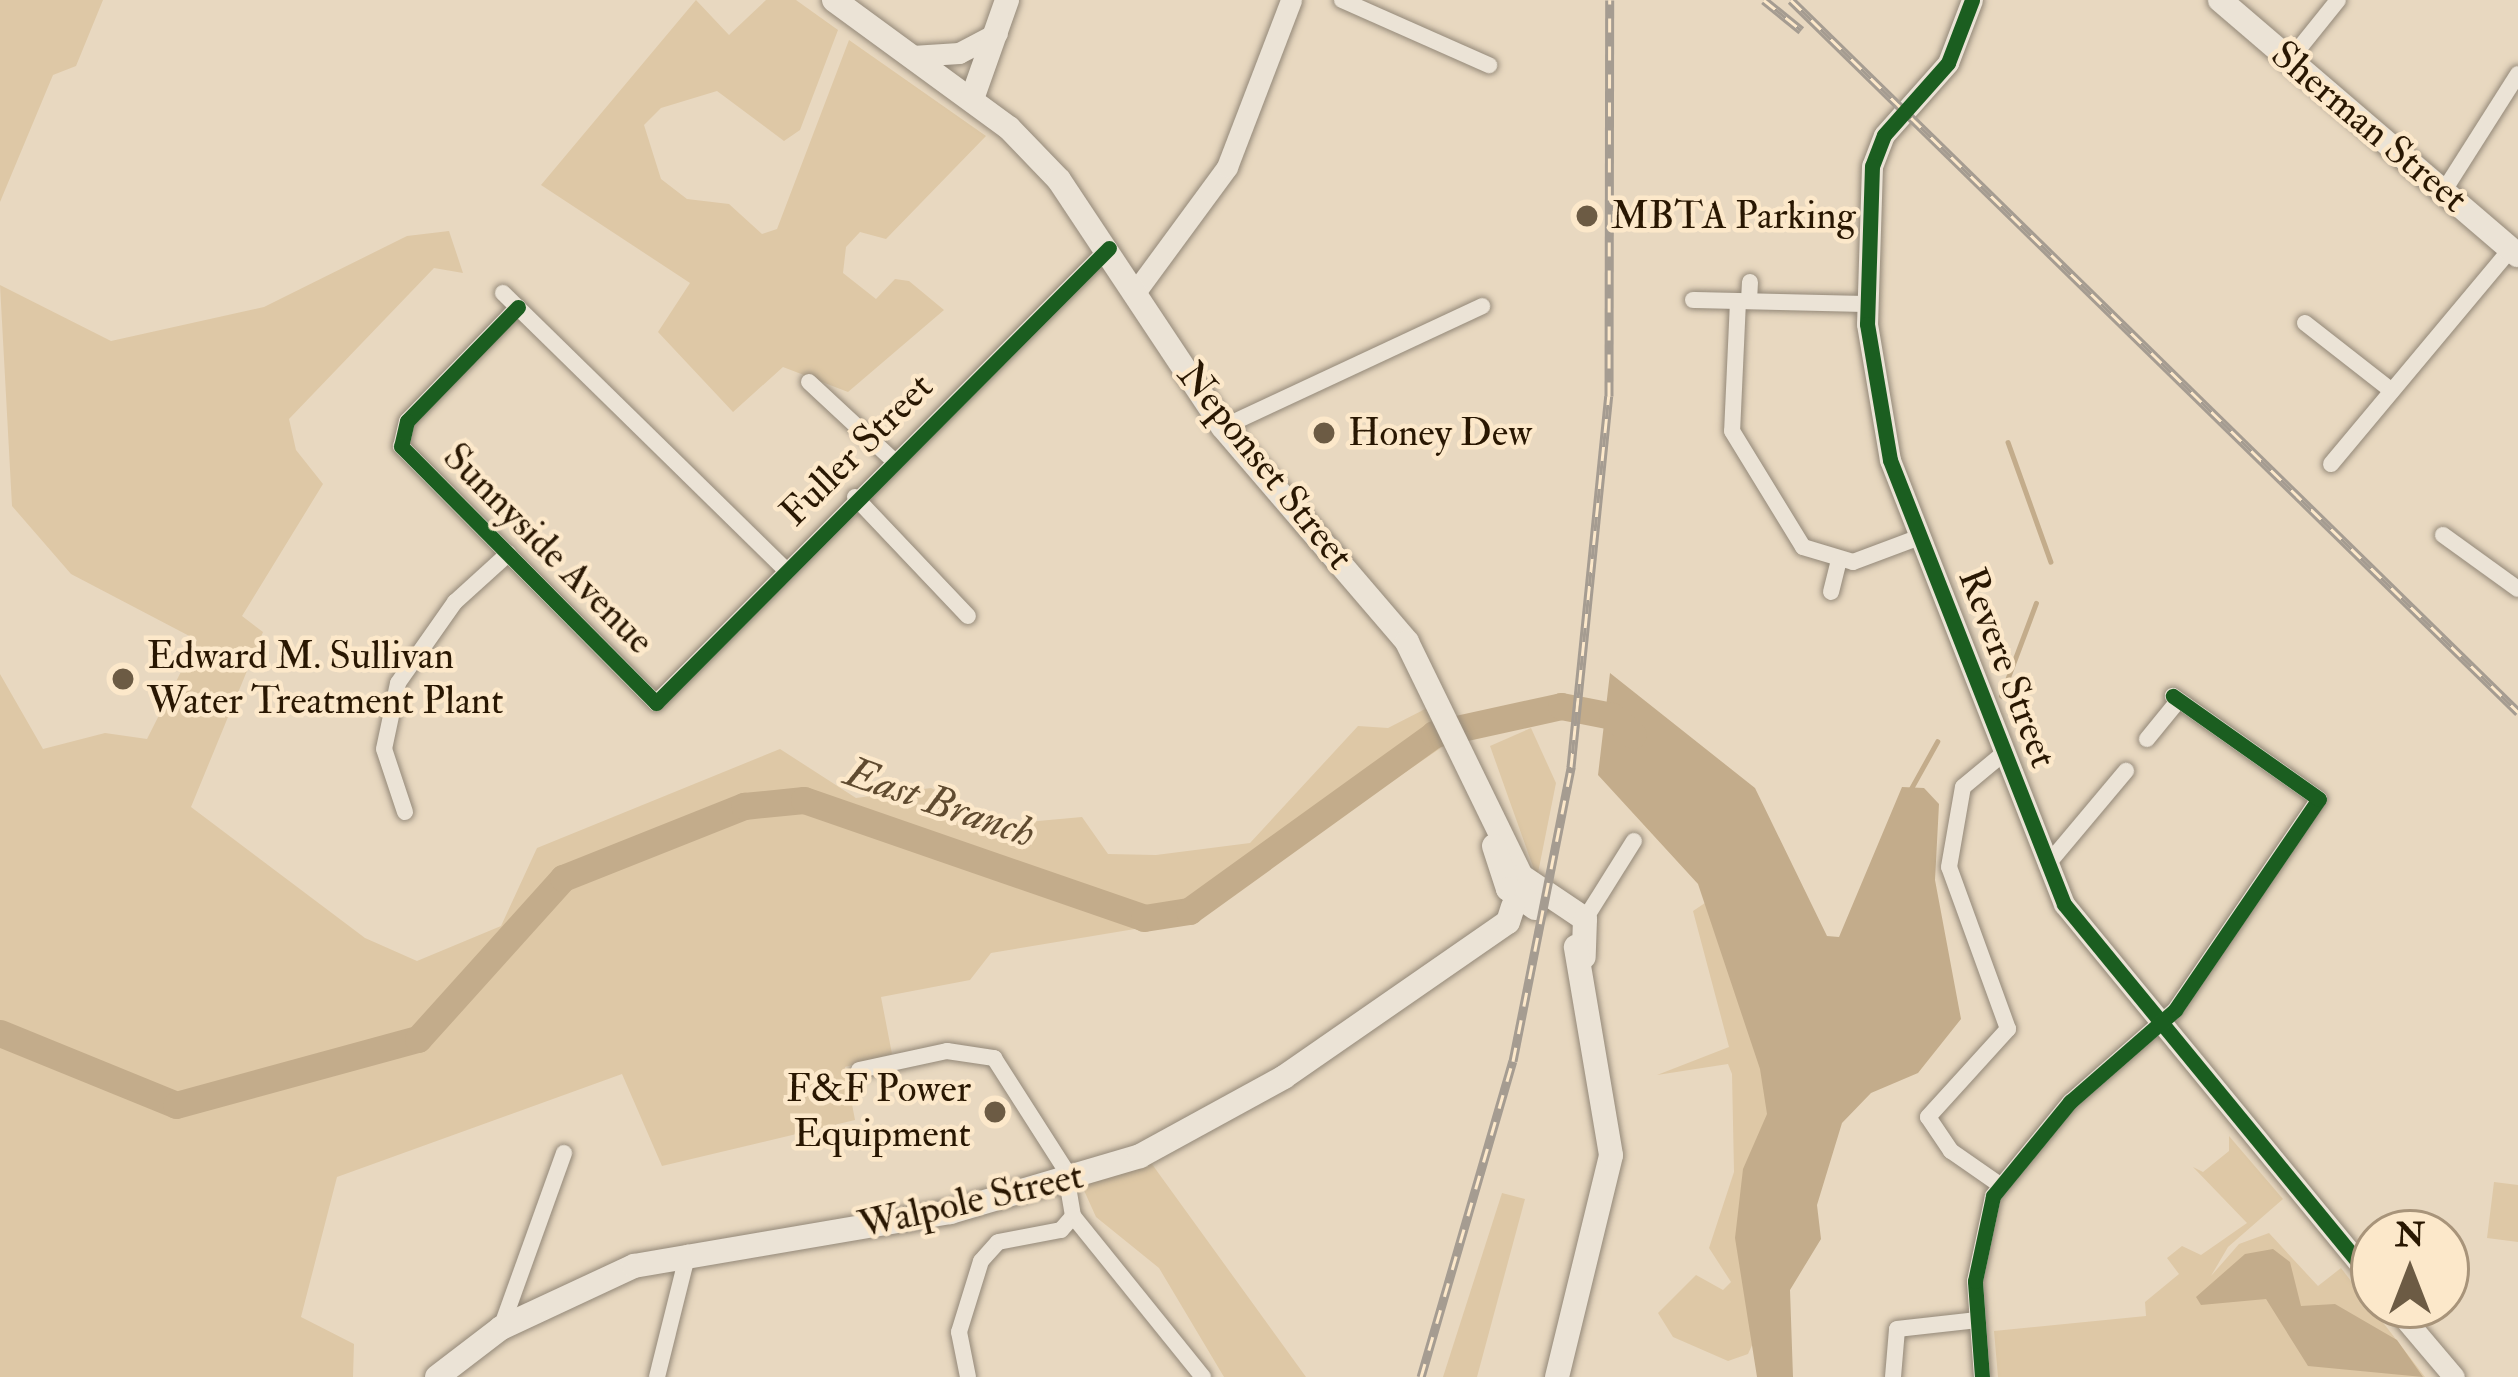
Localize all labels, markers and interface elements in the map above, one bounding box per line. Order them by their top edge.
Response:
street label: Sherman Street [2261,31,2477,223]
place label: MBTA Parking [1611,193,1856,239]
marker: MBTA Parking [1574,203,1600,229]
street label: Neponset Street [1167,353,1363,579]
street label: Fuller Street [771,364,943,536]
place label: Honey Dew [1348,410,1532,456]
marker: Honey Dew [1311,420,1337,446]
street label: Sunnyside Avenue [433,434,663,664]
street label: Revere Street [1948,562,2066,774]
place label: Edward M. Sullivan Water Treatment Plant [147,634,504,725]
marker: Edward M. Sullivan Water Treatment Plant [110,666,136,692]
water label: East Branch [839,747,1041,859]
place label: F&F Power Equipment [786,1067,971,1158]
marker: F&F Power Equipment [982,1099,1008,1125]
street label: Walpole Street [854,1152,1088,1250]
north arrow [2350,1209,2470,1329]
text: N [2395,1215,2425,1256]

